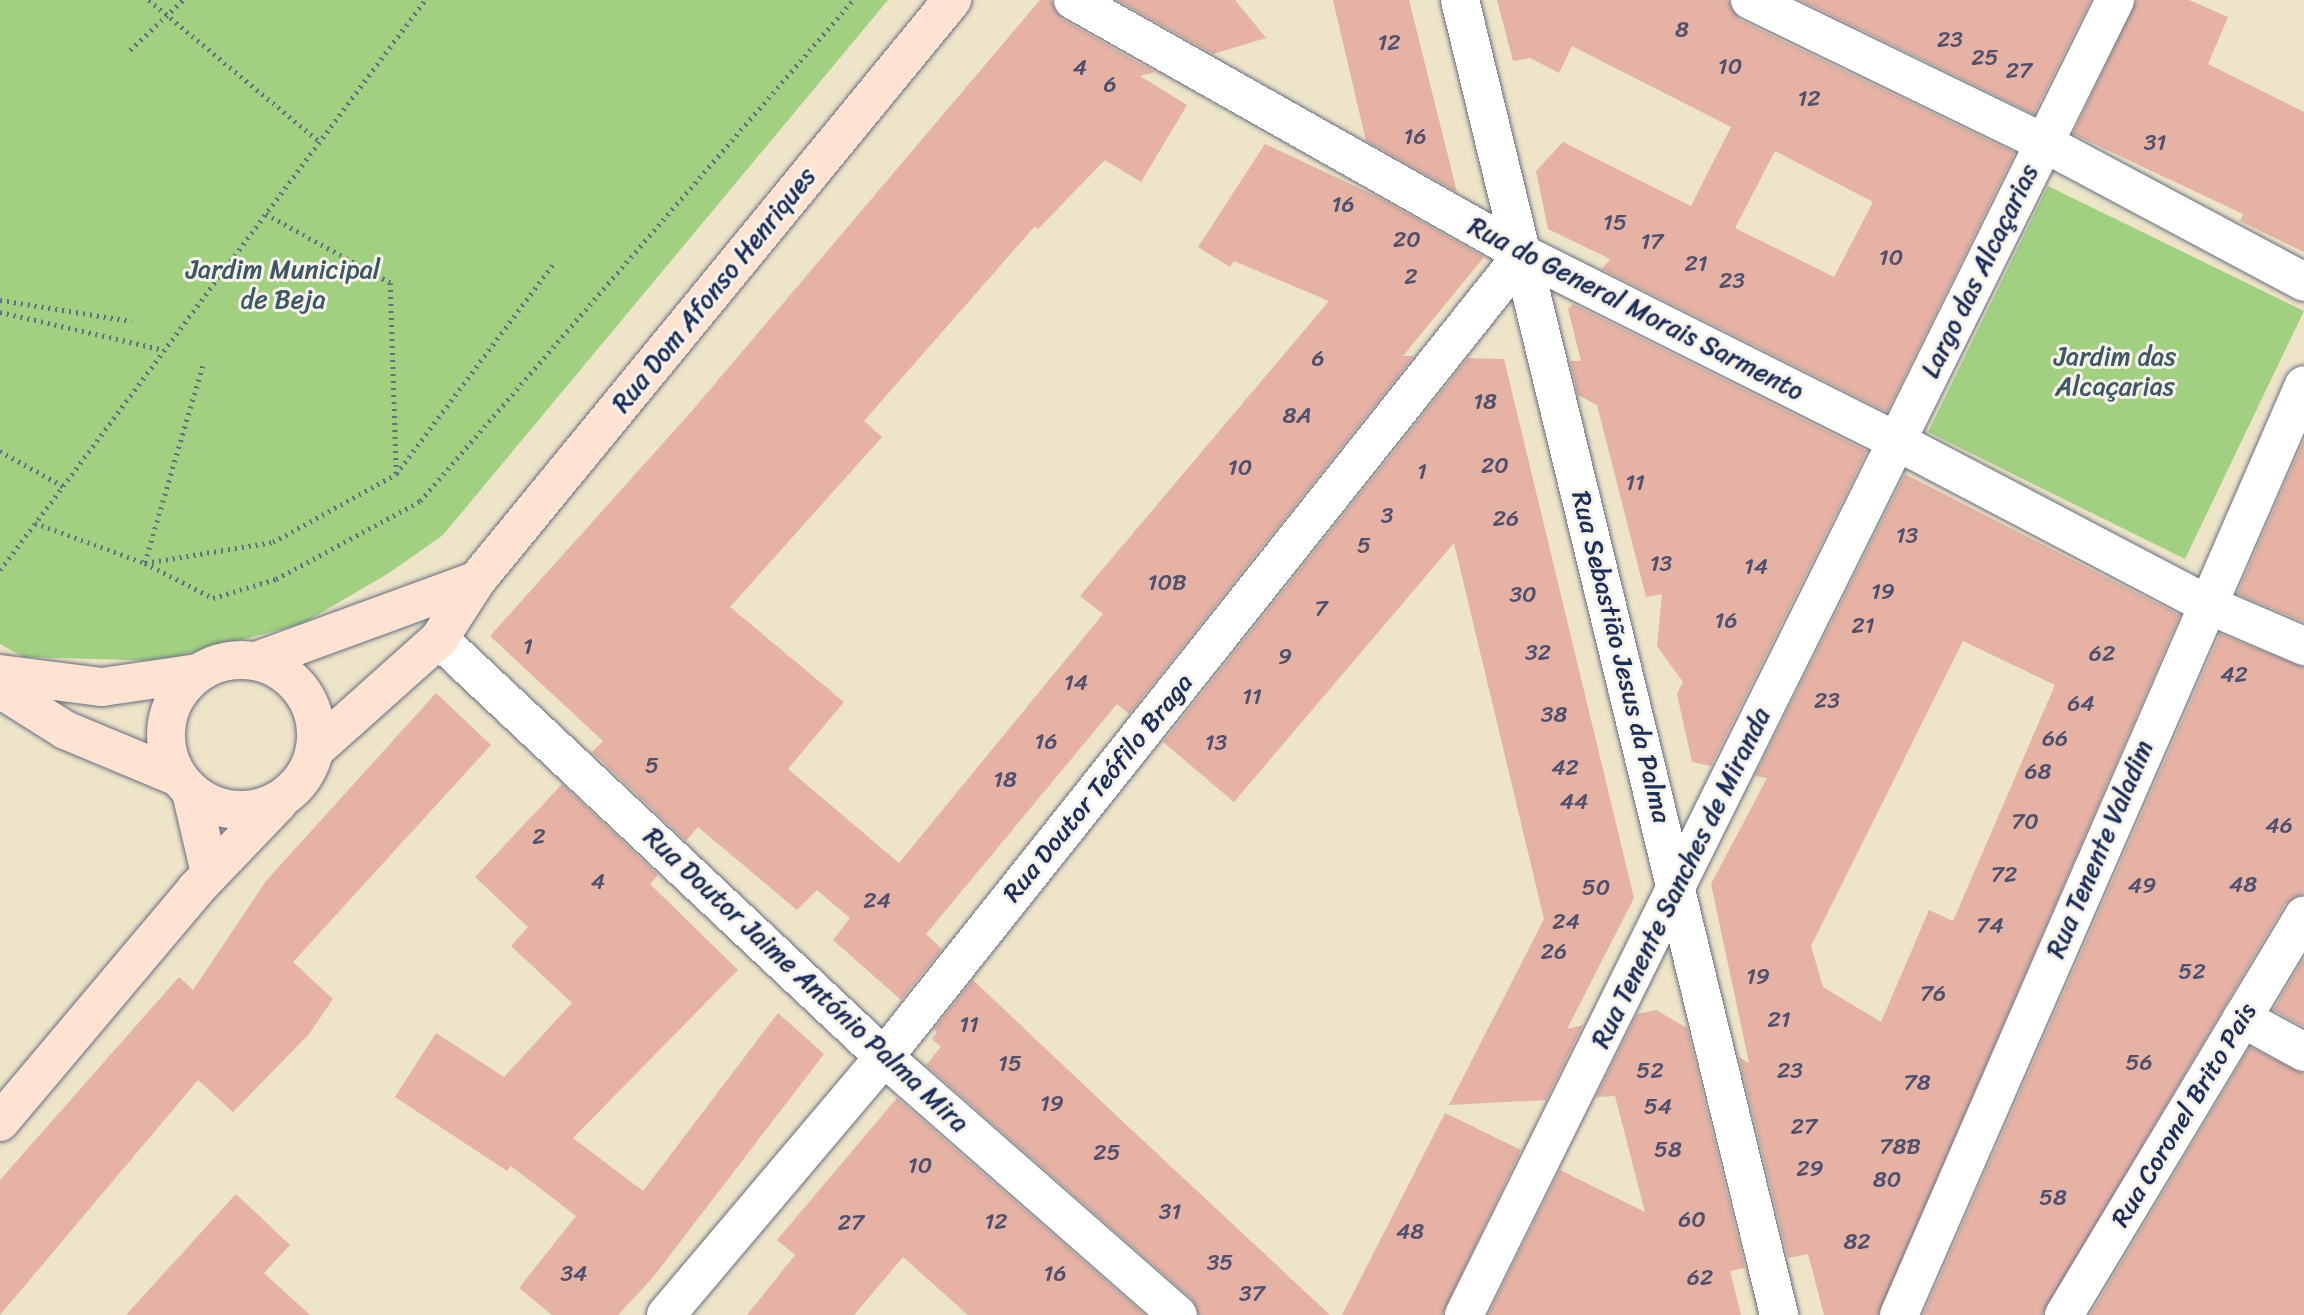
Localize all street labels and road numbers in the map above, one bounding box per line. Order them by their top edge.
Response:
street label: Largo das Alcaçarias [1915,159,2045,383]
street label: Rua Dom Afonso Henriques [605,161,823,419]
street label: Rua do General Morais Sarmento [1462,210,1810,408]
street label: Rua Sebastião Jesus da Palma [1564,487,1678,827]
street label: Rua Doutor Teófilo Braga [996,667,1200,909]
street label: Rua Tenente Sanches de Miranda [1585,703,1777,1053]
street label: Rua Tenente Valadim [2040,735,2160,963]
street label: Rua Doutor Jaime António Palma Mira [638,822,974,1138]
street label: Rua Coronel Brito Pais [2104,997,2264,1233]

